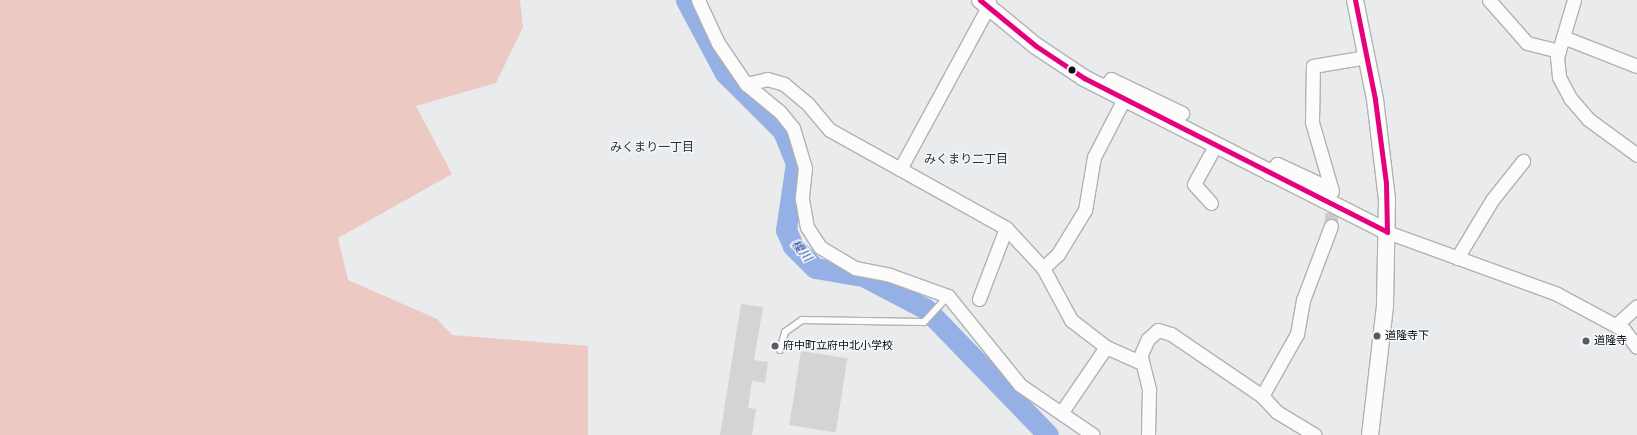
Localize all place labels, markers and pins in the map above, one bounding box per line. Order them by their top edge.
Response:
unlabelled marker [1067,65,1077,75]
place label: 道隆寺下 [1385,329,1429,343]
marker: 道隆寺下 [1372,331,1382,341]
place label: 道隆寺 [1594,334,1627,348]
marker: 道隆寺 [1581,336,1591,346]
place label: 府中町立府中北小学校 [783,339,893,353]
marker: 府中町立府中北小学校 [770,341,780,351]

